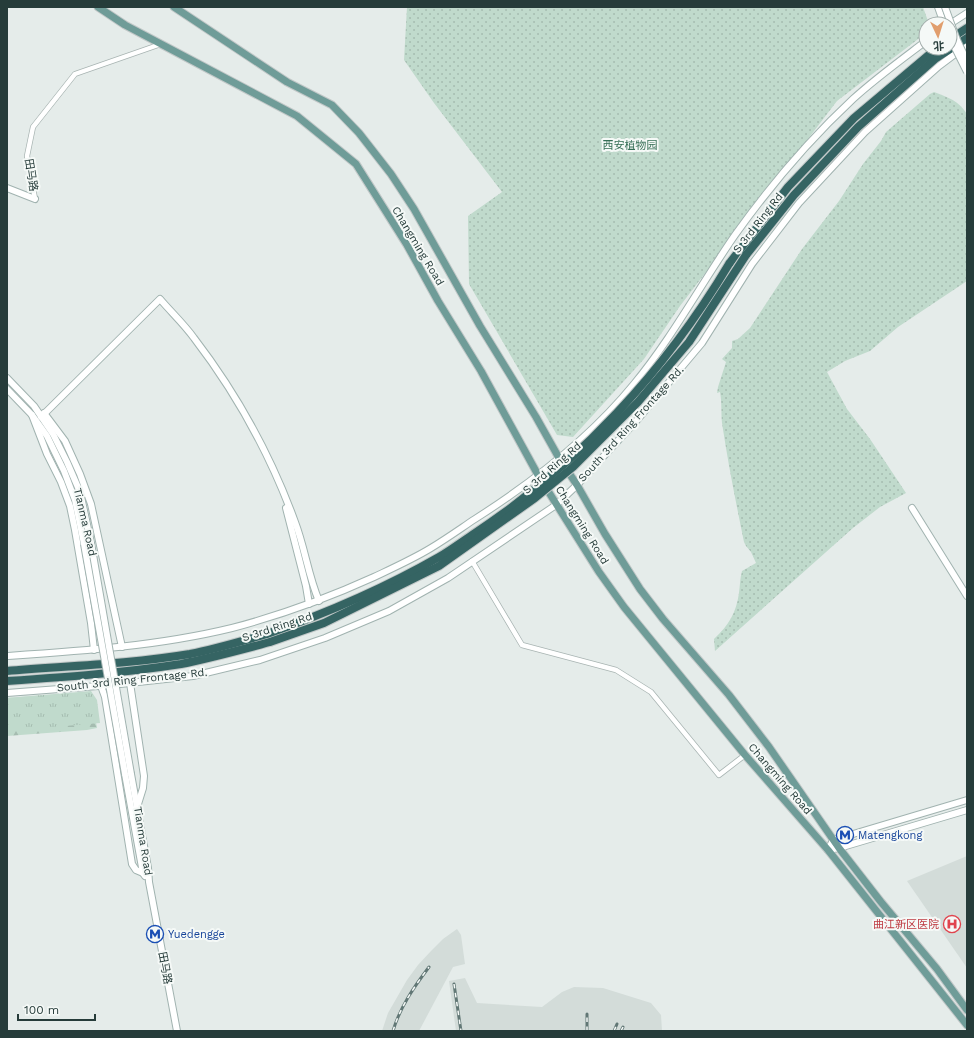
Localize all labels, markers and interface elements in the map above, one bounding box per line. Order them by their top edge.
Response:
north arrow [918,16,958,56]
text: 北 [933,39,945,52]
park label: 西安植物园 [603,139,658,152]
street label: 田马路 [22,158,40,192]
street label: S 3rd Ring Rd [730,190,786,256]
street label: Changming Road [389,204,447,288]
street label: South 3rd Ring Frontage Rd. [576,363,686,485]
street label: S 3rd Ring Rd [520,439,584,497]
street label: Changming Road [553,483,611,567]
street label: Tianma Road [71,487,99,557]
street label: S 3rd Ring Rd [240,610,314,644]
street label: South 3rd Ring Frontage Rd. [56,666,208,694]
street label: Changming Road [746,741,814,817]
street label: Tianma Road [131,806,155,876]
metro station icon: Matengkong [835,825,855,845]
place label: Matengkong [858,829,922,842]
hospital icon: 曲江新区医院 [942,914,962,934]
place label: 曲江新区医院 [873,918,939,931]
metro station icon: Yuedengge [145,924,165,944]
place label: Yuedengge [168,928,225,941]
street label: 田马路 [155,951,175,985]
scale bar [18,996,95,1022]
text: 100 m [24,1003,59,1017]

